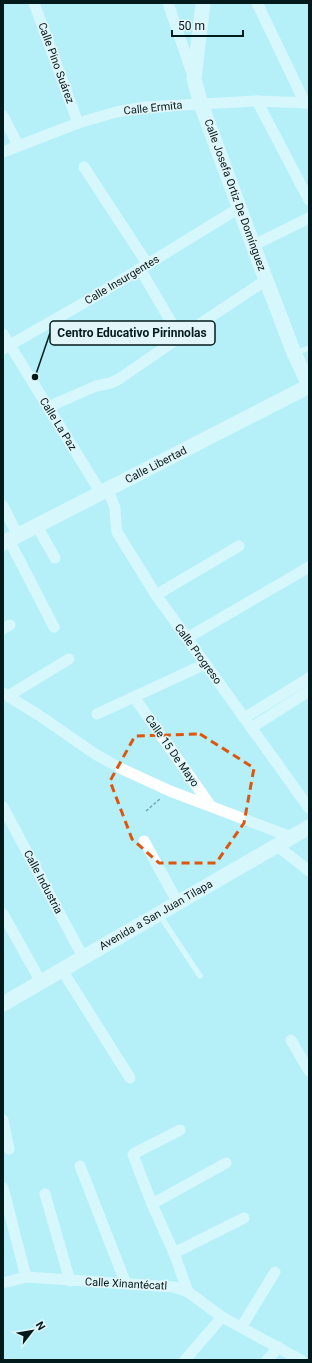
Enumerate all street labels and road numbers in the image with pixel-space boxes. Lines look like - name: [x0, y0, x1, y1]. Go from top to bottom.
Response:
- street label: Calle Pino Suárez: [35, 21, 77, 106]
- street label: Calle Ermita: [123, 98, 183, 118]
- street label: Calle Josefa Ortiz De Domínguez: [201, 117, 269, 273]
- street label: Calle Insurgentes: [82, 252, 162, 307]
- street label: Calle La Paz: [37, 395, 80, 453]
- street label: Calle Libertad: [123, 444, 189, 486]
- street label: Calle Progreso: [172, 621, 224, 687]
- street label: Calle 15 De Mayo: [142, 713, 202, 789]
- street label: Calle Industria: [21, 848, 65, 916]
- street label: Avenida a San Juan Tilapa: [97, 877, 215, 953]
- street label: Calle Xinantécatl: [85, 1275, 167, 1293]

